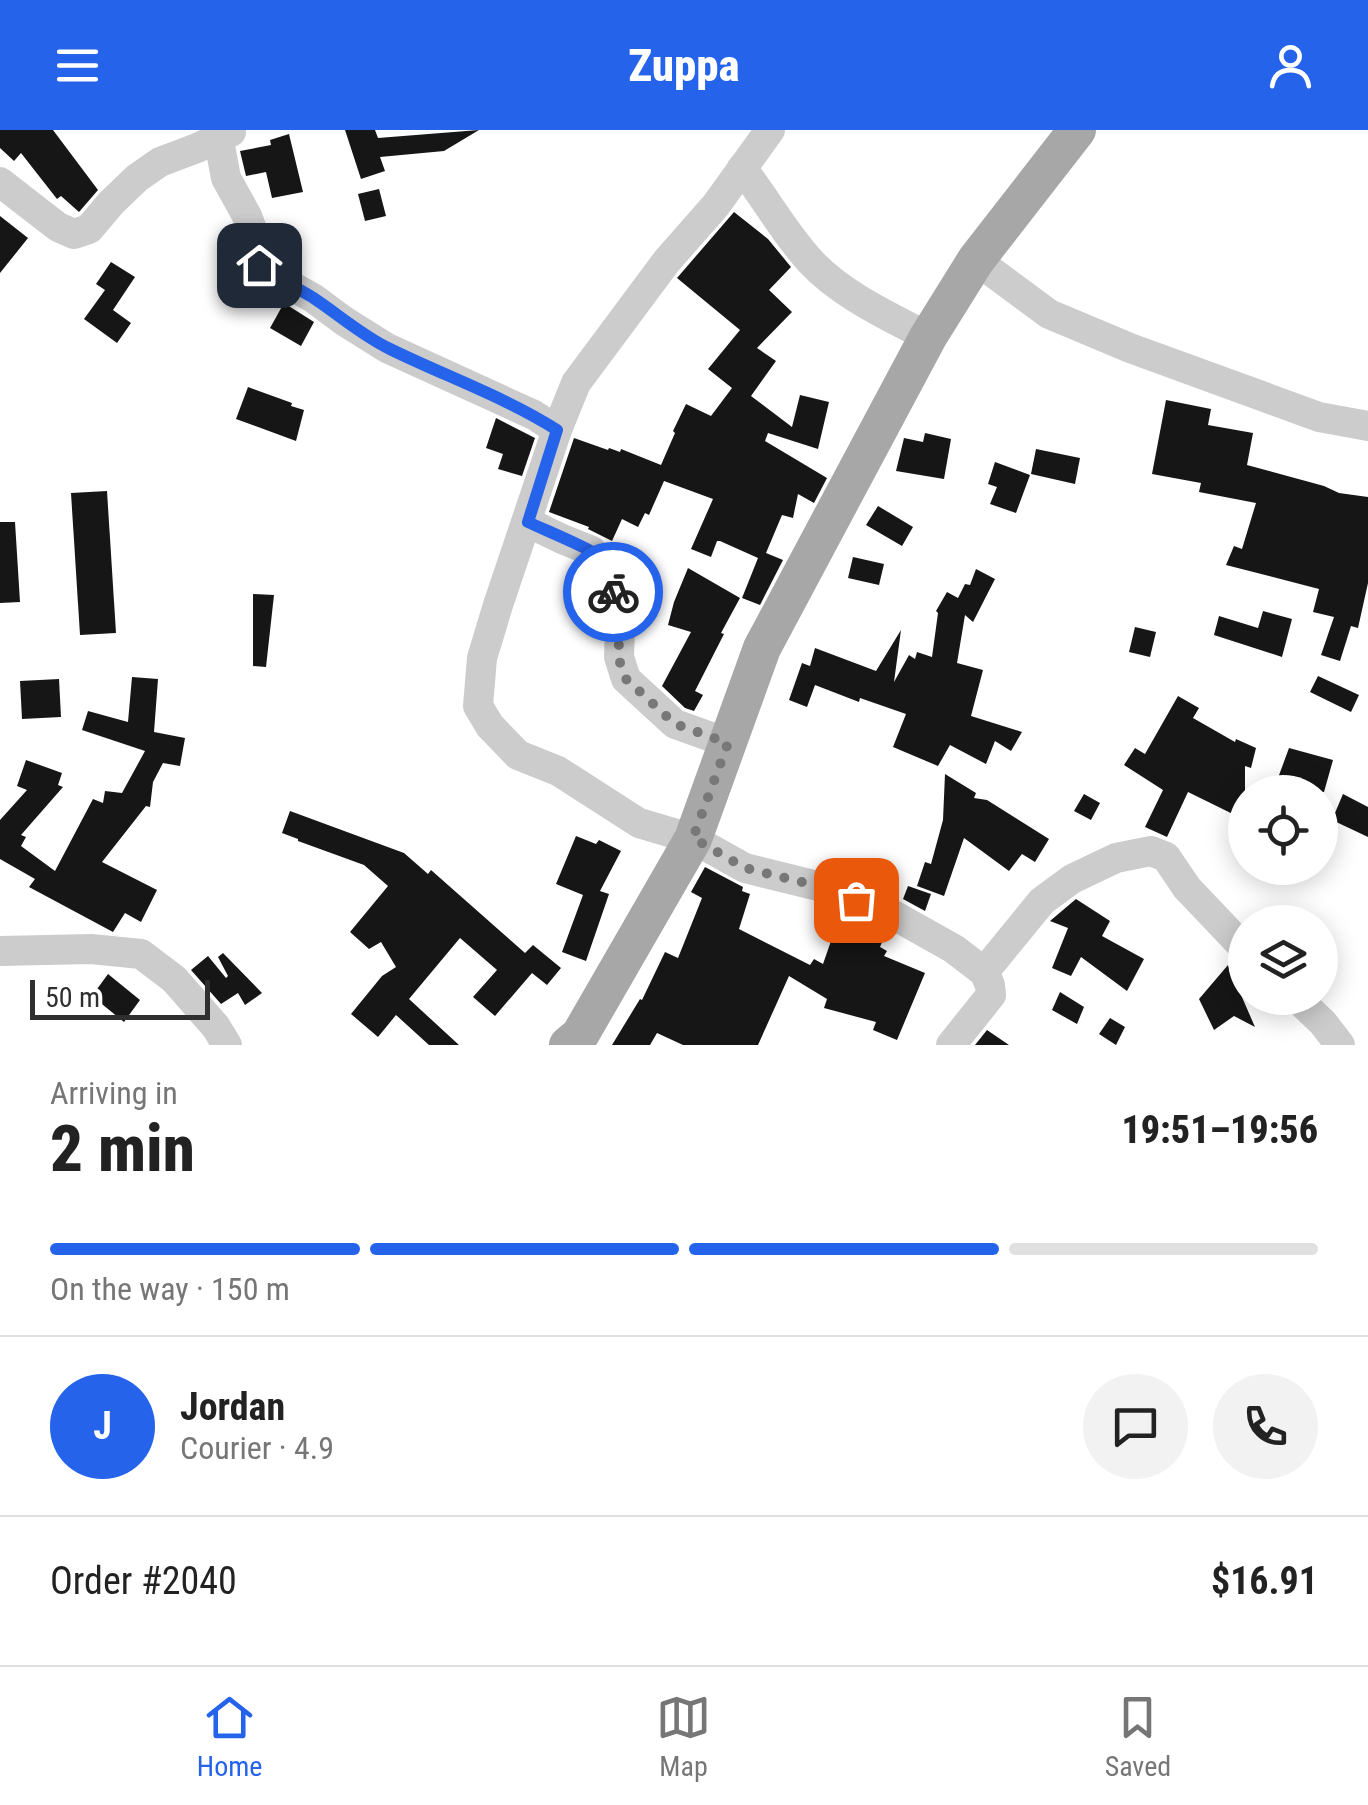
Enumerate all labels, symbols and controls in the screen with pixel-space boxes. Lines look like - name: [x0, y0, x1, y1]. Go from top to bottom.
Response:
- icon: menu: [50, 38, 105, 93]
- icon: person: [1263, 38, 1318, 93]
- text: Zuppa: [628, 39, 740, 92]
- pin: [217, 223, 302, 308]
- icon: home: [232, 238, 287, 293]
- courier: [563, 542, 663, 642]
- icon: bike: [586, 565, 641, 620]
- map controls: [1228, 775, 1338, 1015]
- button: locate: [1228, 775, 1338, 885]
- pin: [814, 858, 899, 943]
- icon: bag: [829, 873, 884, 928]
- button: layers: [1228, 905, 1338, 1015]
- scale bar: [30, 975, 210, 1020]
- text: 50 m: [45, 981, 100, 1014]
- text: Arriving in: [50, 1074, 178, 1112]
- text: 19:51–19:56: [1121, 1108, 1318, 1152]
- text: 2 min: [50, 1111, 195, 1187]
- text: On the way · 150 m: [50, 1270, 290, 1308]
- button: chat: [1083, 1374, 1188, 1479]
- button: phone: [1213, 1374, 1318, 1479]
- text: Jordan: [180, 1385, 285, 1429]
- text: J: [93, 1404, 112, 1448]
- text: Courier · 4.9: [180, 1429, 334, 1467]
- text: Order #2040: [50, 1559, 237, 1603]
- text: $16.91: [1211, 1559, 1318, 1603]
- tab: Home: [197, 1690, 262, 1783]
- tab: Map: [656, 1690, 711, 1783]
- tab: Saved: [1105, 1690, 1171, 1783]

